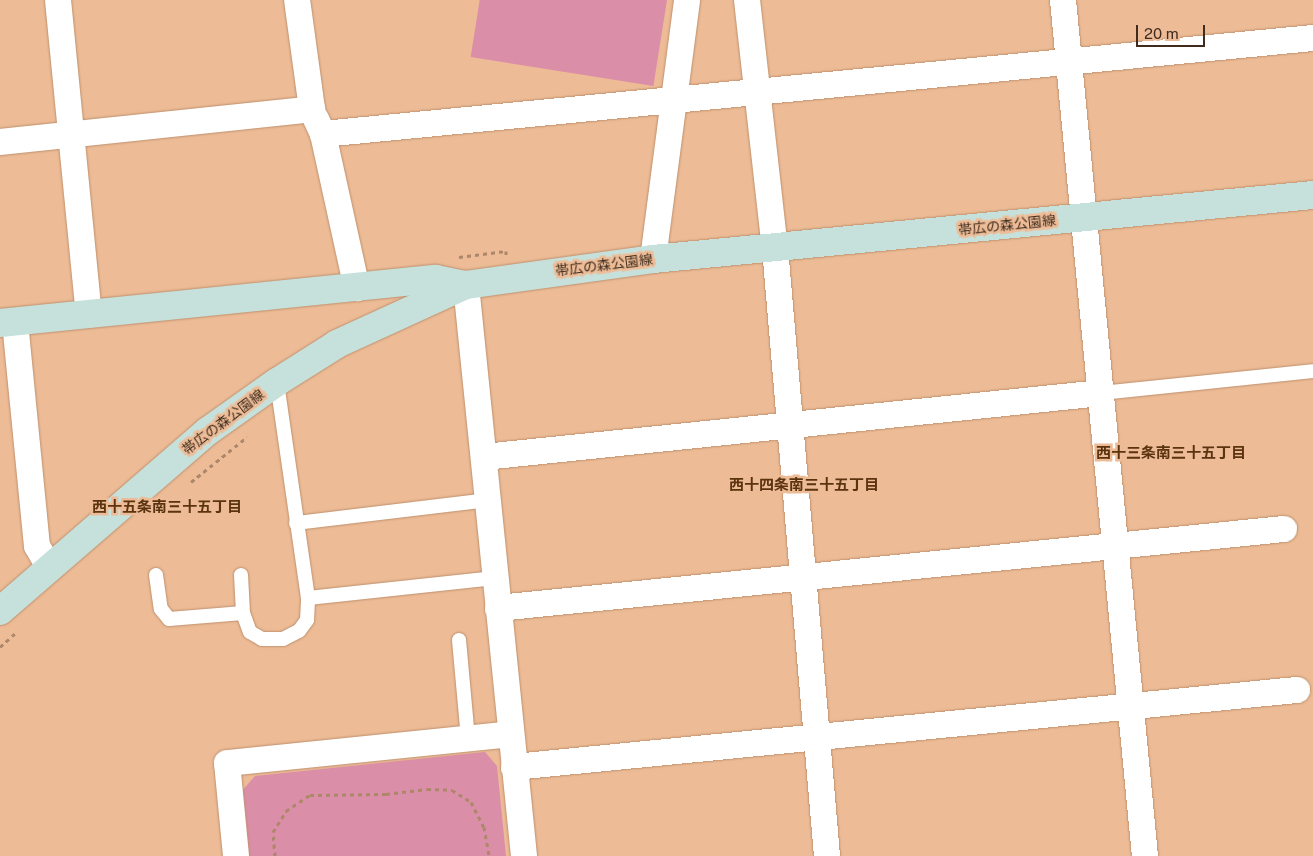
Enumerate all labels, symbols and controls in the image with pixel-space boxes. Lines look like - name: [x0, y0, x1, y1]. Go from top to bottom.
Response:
- scale bar: [1138, 15, 1207, 47]
- text: 20 m: [1144, 25, 1179, 42]
- street label: 帯広の森公園線: [957, 212, 1057, 238]
- street label: 帯広の森公園線: [554, 251, 654, 279]
- street label: 帯広の森公園線: [179, 386, 267, 458]
- district label: 西十三条南三十五丁目: [1096, 444, 1246, 462]
- district label: 西十四条南三十五丁目: [729, 476, 879, 494]
- district label: 西十五条南三十五丁目: [92, 498, 242, 516]

